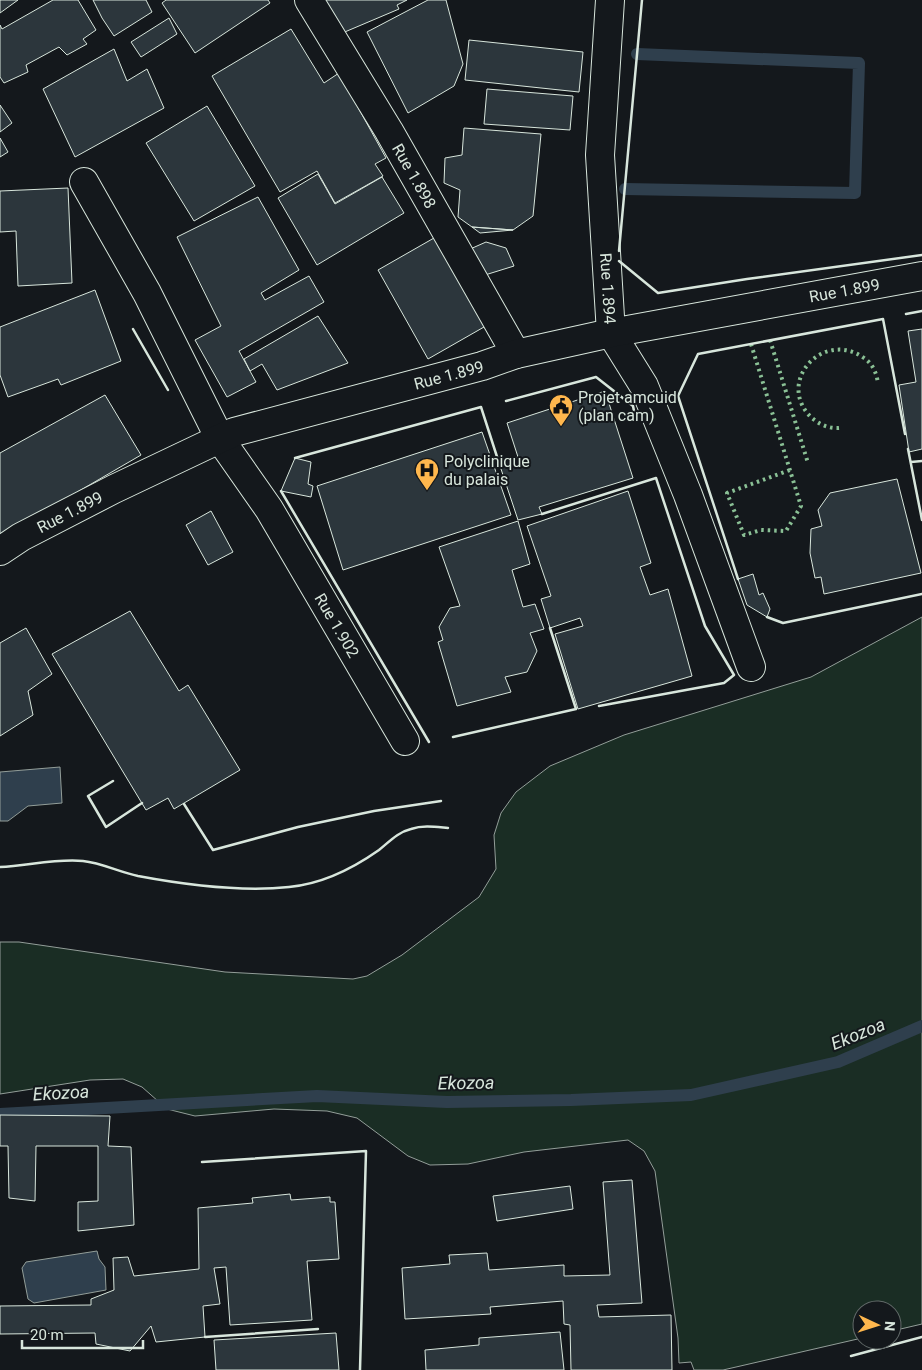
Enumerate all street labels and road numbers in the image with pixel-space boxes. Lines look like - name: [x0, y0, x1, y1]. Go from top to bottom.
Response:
- street label: Rue 1.898: [388, 140, 440, 212]
- street label: Rue 1.894: [596, 252, 619, 325]
- street label: Rue 1.899: [808, 275, 881, 306]
- street label: Rue 1.899: [412, 357, 486, 394]
- street label: Rue 1.899: [34, 488, 106, 537]
- street label: Rue 1.902: [310, 590, 363, 661]

